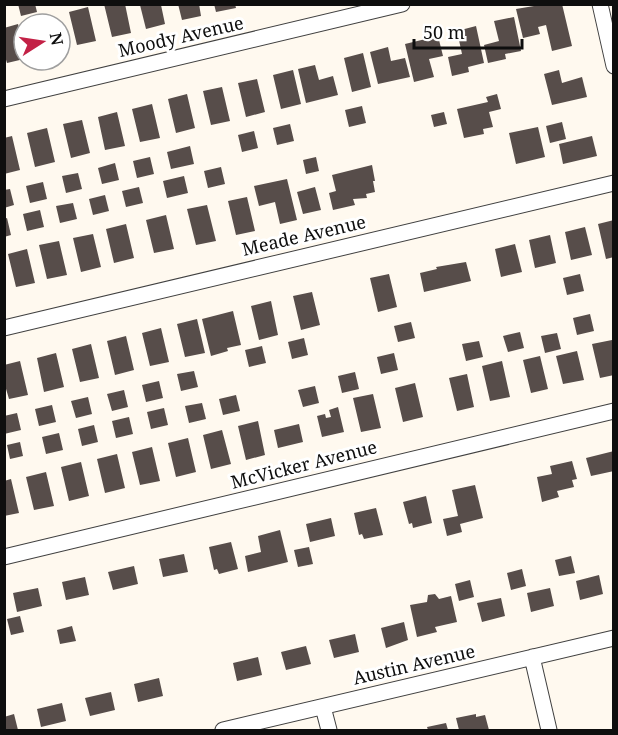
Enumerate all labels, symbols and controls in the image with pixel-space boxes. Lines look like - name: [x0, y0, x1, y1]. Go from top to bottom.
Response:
- street label: Moody Avenue: [116, 10, 246, 62]
- north arrow: [12, 12, 72, 72]
- scale bar: [414, 12, 522, 50]
- text: 50 m: [423, 20, 465, 44]
- text: N: [45, 30, 69, 48]
- street label: Meade Avenue: [240, 209, 368, 261]
- street label: McVicker Avenue: [228, 434, 379, 494]
- street label: Austin Avenue: [350, 638, 477, 690]

